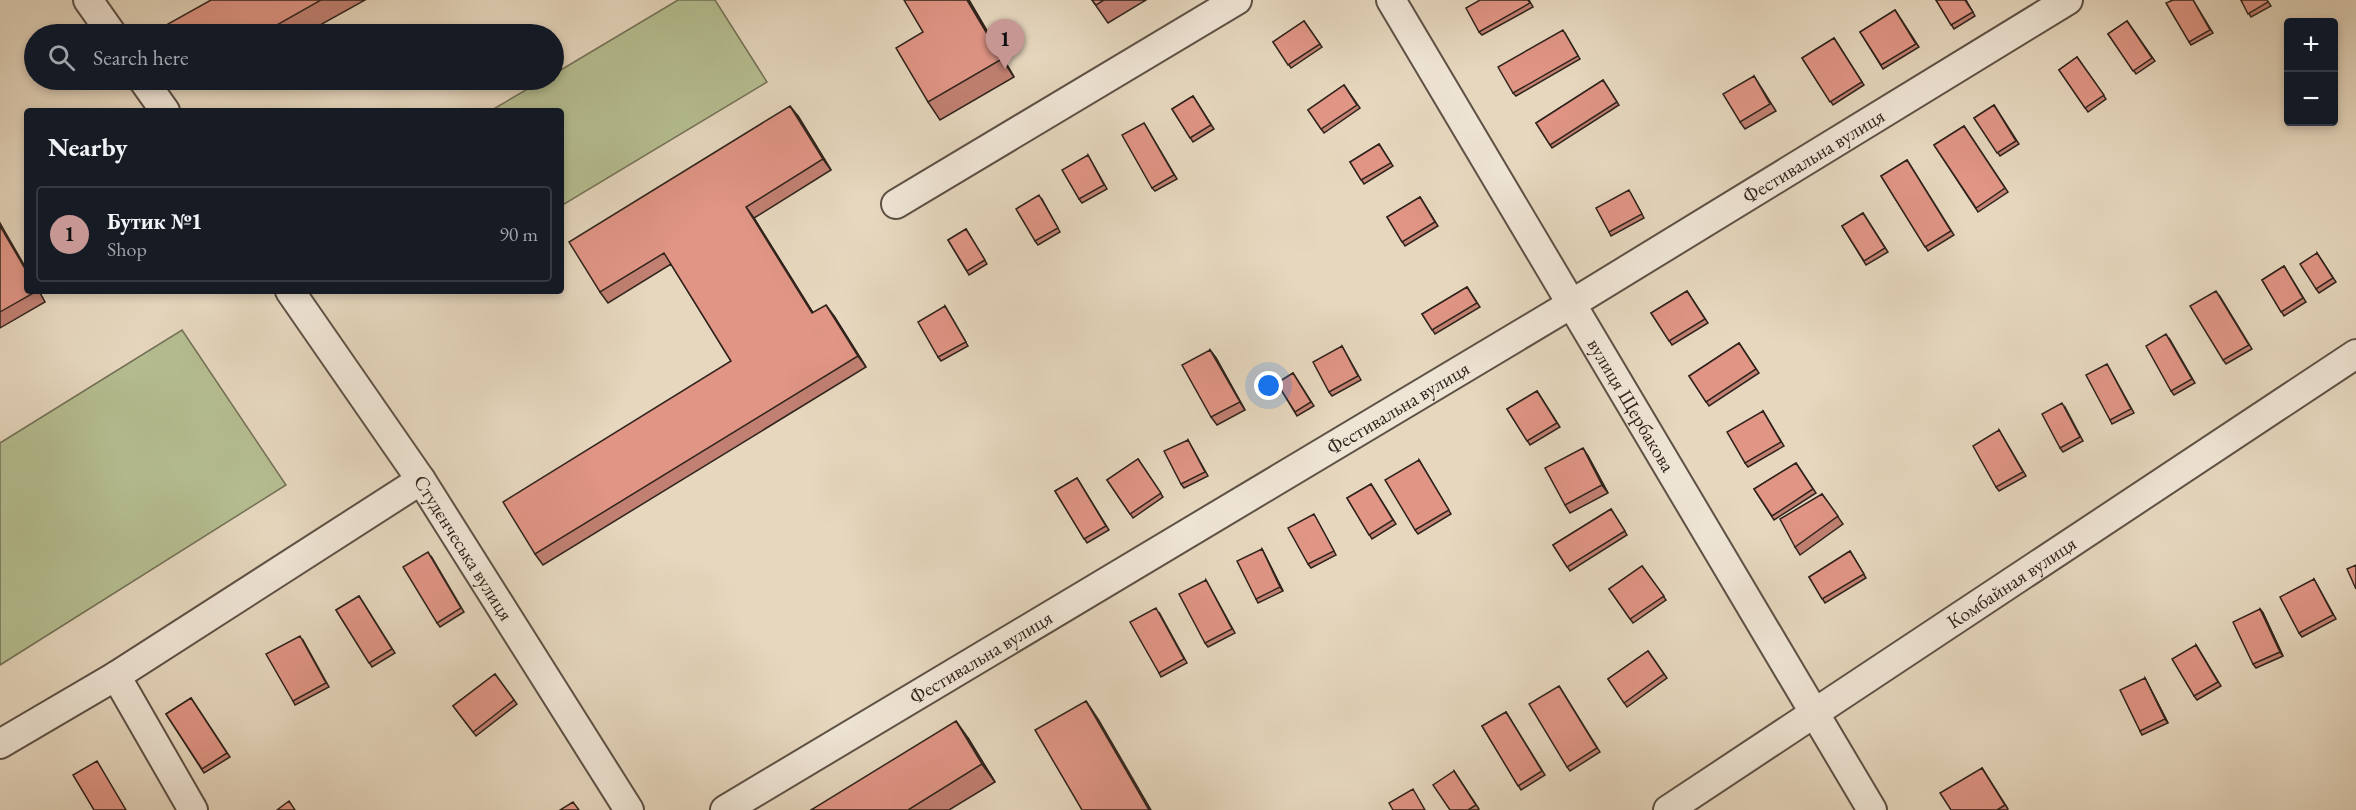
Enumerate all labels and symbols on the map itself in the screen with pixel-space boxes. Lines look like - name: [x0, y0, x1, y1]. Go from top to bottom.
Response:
- pin: 1: [986, 20, 1024, 69]
- street label: Фестивальна вулиця: [1738, 102, 1889, 209]
- street label: вулиця Щербакова: [1582, 333, 1681, 477]
- street label: Фестивальна вулиця: [1322, 355, 1474, 460]
- your location: [1254, 371, 1283, 400]
- street label: Студєнчеська вулиця: [408, 470, 519, 626]
- street label: Комбайная вулиця: [1942, 530, 2081, 635]
- street label: Фестивальна вулиця: [905, 604, 1057, 710]

